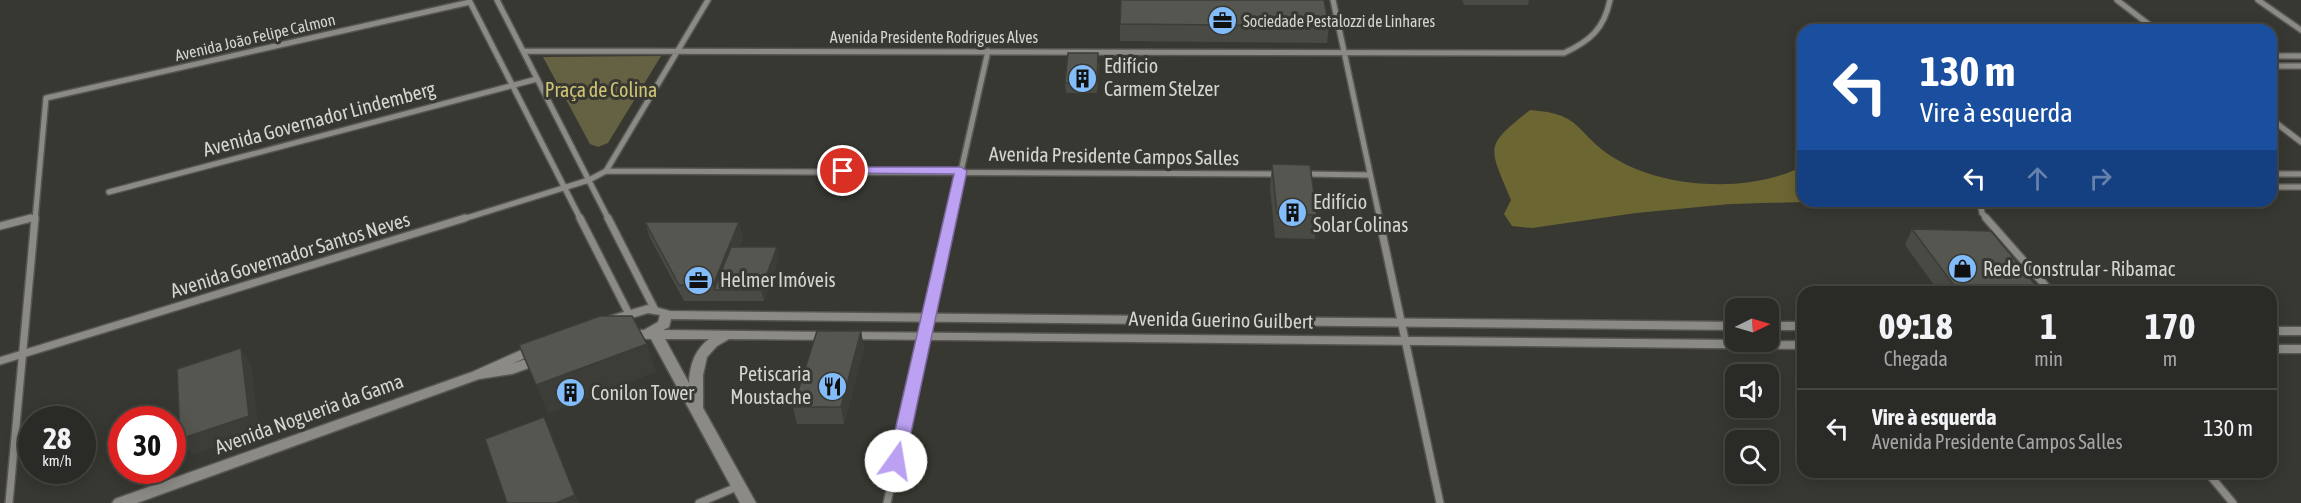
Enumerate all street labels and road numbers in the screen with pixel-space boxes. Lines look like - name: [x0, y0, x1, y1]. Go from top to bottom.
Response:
- street label: Avenida João Felipe Calmon: [173, 10, 337, 65]
- street label: Avenida Presidente Rodrigues Alves: [830, 28, 1039, 47]
- street label: Avenida Governador Lindemberg: [200, 76, 438, 161]
- street label: Avenida Presidente Campos Salles: [989, 142, 1239, 169]
- street label: Avenida Governador Santos Neves: [167, 207, 412, 302]
- street label: Avenida Guerino Guilbert: [1129, 306, 1314, 333]
- street label: Avenida Nogueria da Gama: [211, 369, 406, 458]

